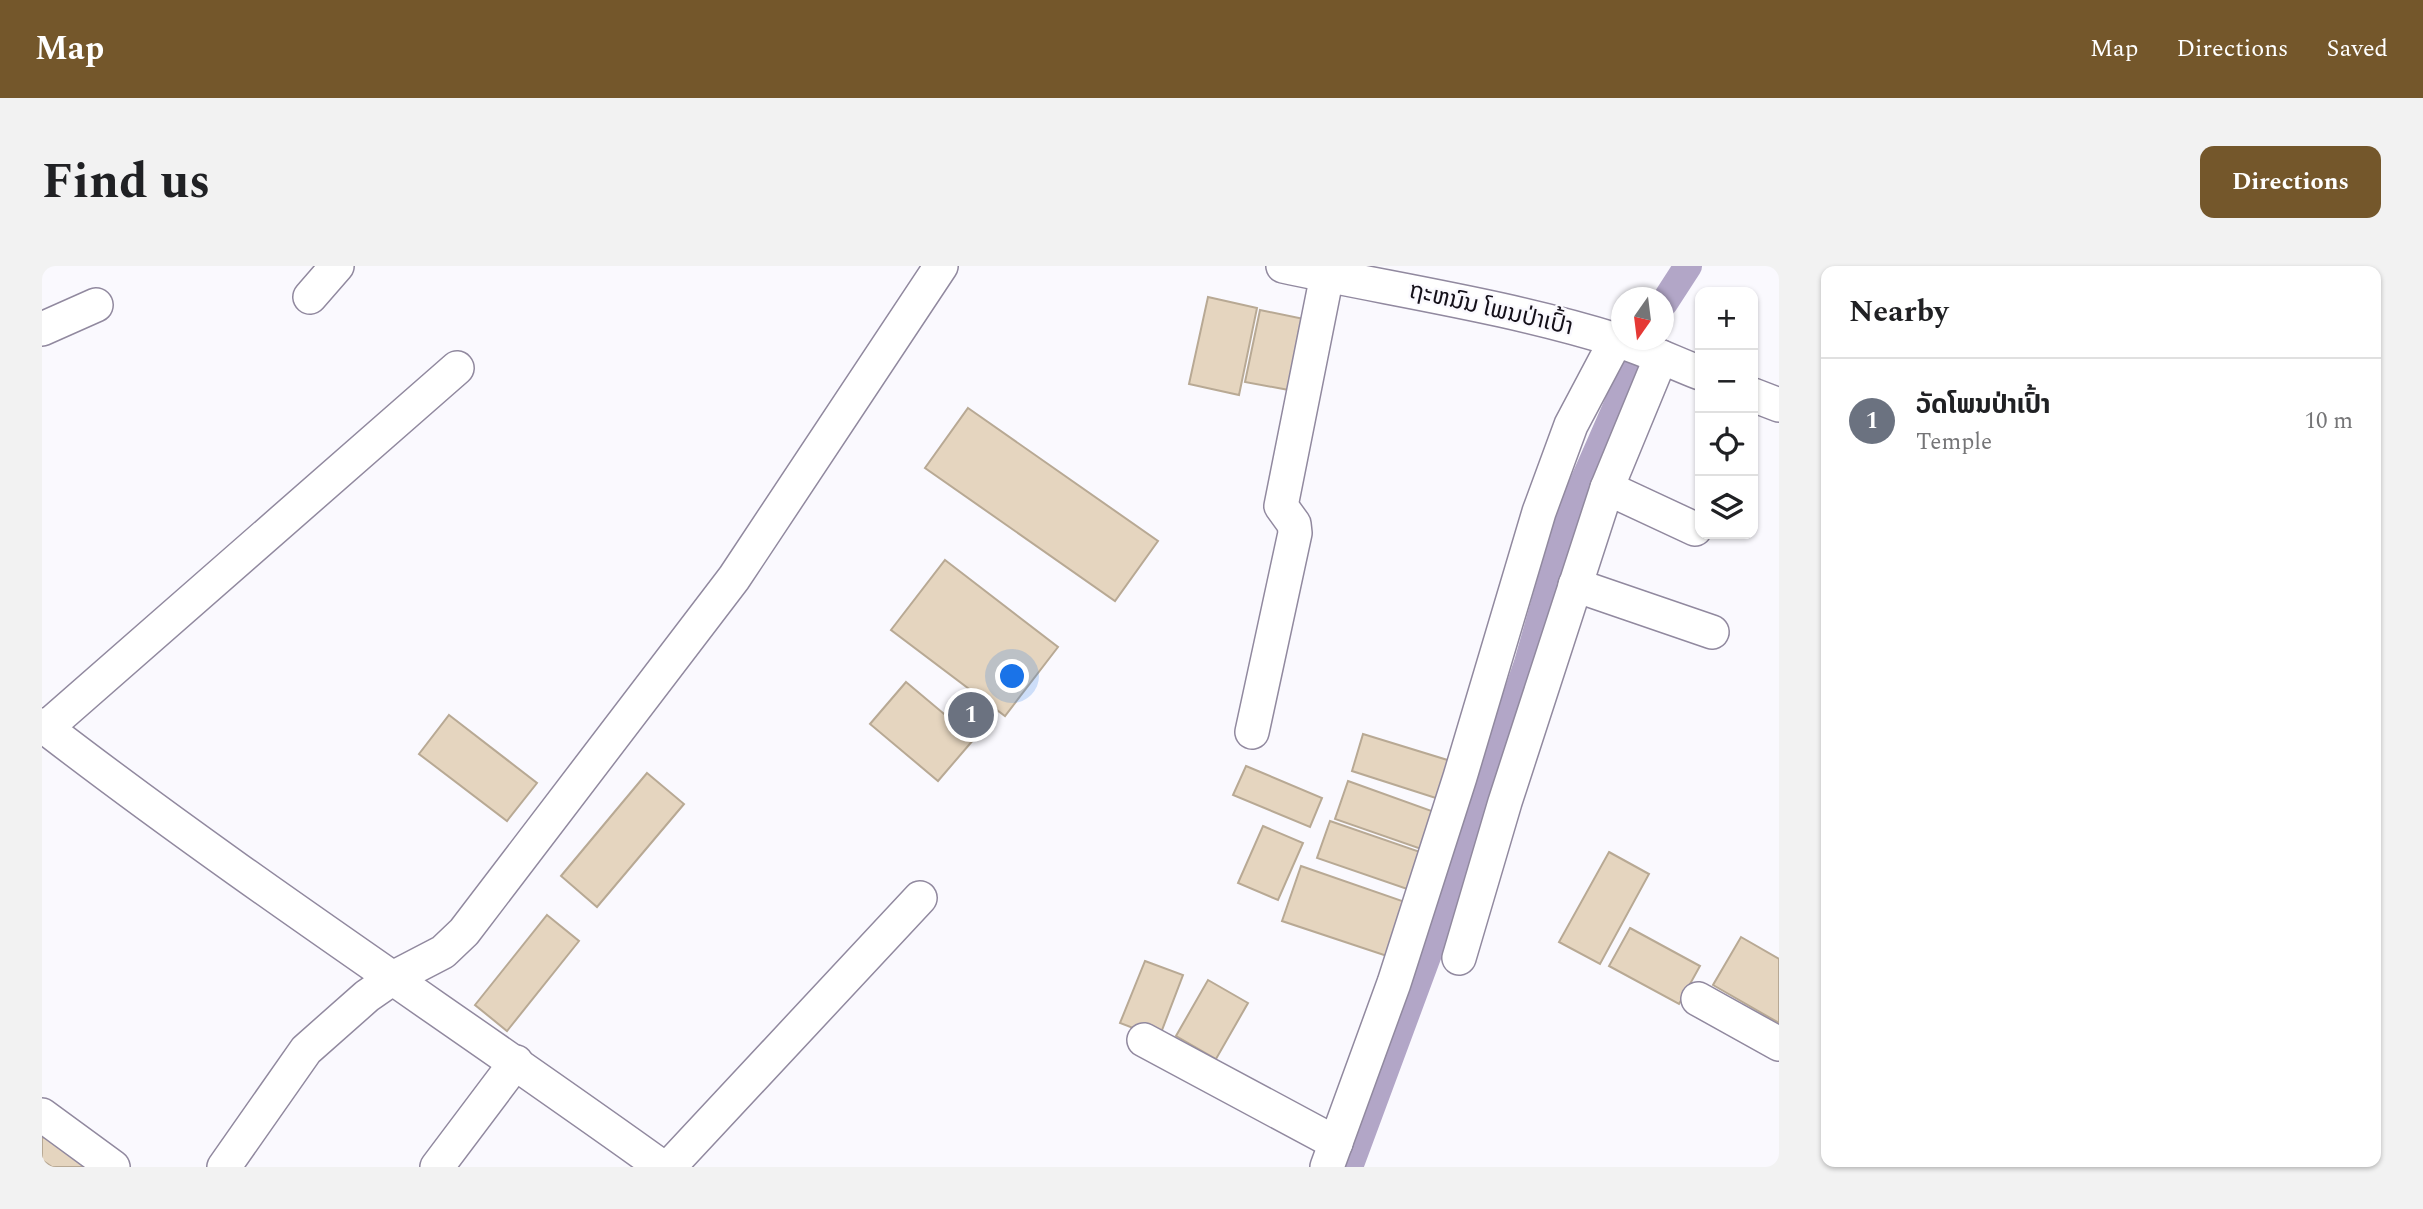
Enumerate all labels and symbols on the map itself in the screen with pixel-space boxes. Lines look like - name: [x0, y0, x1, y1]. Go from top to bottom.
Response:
- street label: ຖະຫນົນ ໂພນປ່າເປົ້າ: [1405, 272, 1577, 345]
- north arrow: [1611, 287, 1674, 350]
- your location: [995, 659, 1029, 693]
- pin: 1: [948, 689, 994, 741]

